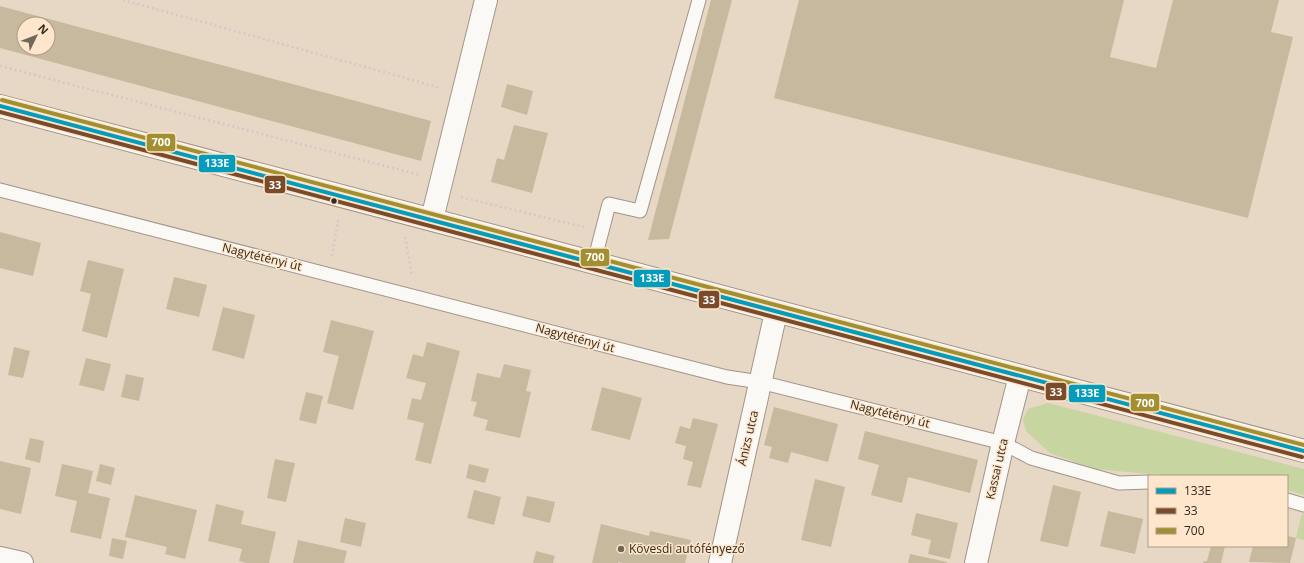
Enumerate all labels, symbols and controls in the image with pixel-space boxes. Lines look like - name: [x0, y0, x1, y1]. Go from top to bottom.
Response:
- north arrow: [16, 16, 56, 56]
- text: N: [35, 20, 52, 37]
- line badge: 700: [146, 133, 176, 152]
- text: 700: [152, 134, 170, 149]
- line badge: 133E: [198, 154, 236, 173]
- text: 133E: [204, 155, 230, 170]
- line badge: 33: [264, 175, 286, 194]
- text: 33: [269, 177, 281, 192]
- unlabelled marker: [329, 196, 339, 206]
- street label: Nagytétényi út: [221, 238, 304, 275]
- line badge: 700: [580, 248, 610, 267]
- text: 700: [586, 249, 604, 264]
- line badge: 133E: [633, 269, 671, 288]
- text: 133E: [639, 270, 665, 285]
- line badge: 33: [698, 290, 720, 309]
- text: 33: [703, 292, 715, 307]
- street label: Nagytétényi út: [534, 319, 617, 356]
- line badge: 33: [1045, 382, 1067, 401]
- text: 33: [1050, 384, 1062, 399]
- line badge: 133E: [1068, 384, 1106, 403]
- text: 133E: [1074, 385, 1100, 400]
- line badge: 700: [1130, 393, 1160, 412]
- street label: Nagytétényi út: [849, 395, 932, 432]
- text: 700: [1136, 395, 1154, 410]
- street label: Ánizs utca: [733, 408, 762, 467]
- street label: Kassai utca: [981, 437, 1012, 501]
- legend: [1148, 475, 1288, 547]
- text: 133E: [1184, 482, 1211, 499]
- text: 33: [1184, 502, 1198, 519]
- text: 700: [1184, 522, 1205, 539]
- place label: Kövesdi autófényező: [629, 540, 745, 557]
- marker: Kövesdi autófényező: [616, 544, 626, 554]

